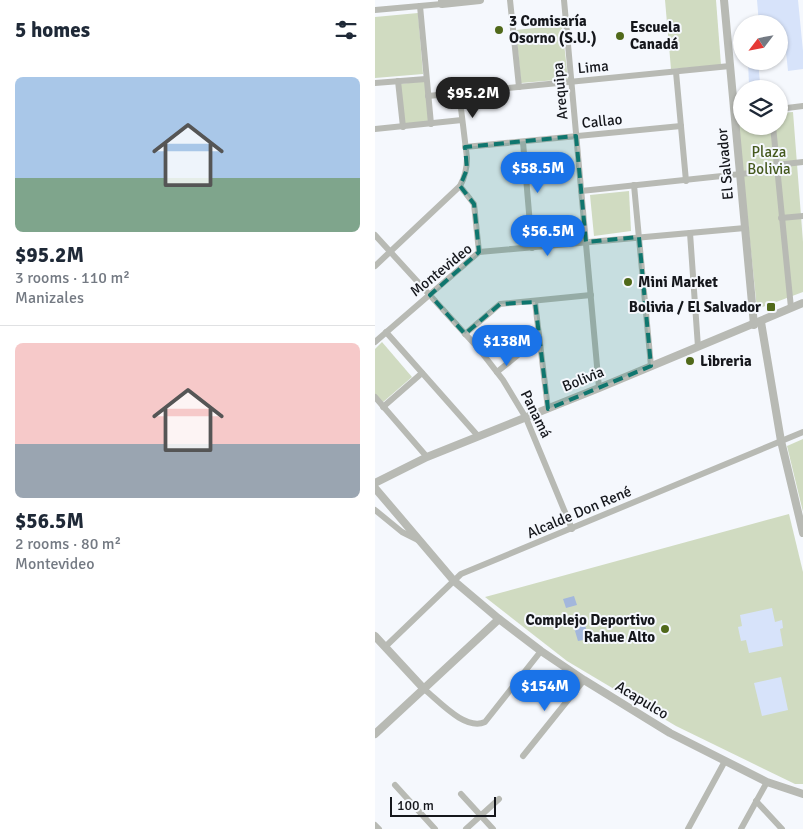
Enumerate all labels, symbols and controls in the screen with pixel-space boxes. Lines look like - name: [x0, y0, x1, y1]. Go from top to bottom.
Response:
- place label: 3 Comisaría Osorno (S.U.): [509, 12, 597, 47]
- north arrow: [733, 15, 787, 70]
- map controls: [733, 15, 788, 135]
- icon: filters: [332, 16, 360, 44]
- text: 5 homes: [15, 17, 90, 43]
- place label: Escuela Canadá: [630, 18, 681, 53]
- marker: 3 Comisaría Osorno (S.U.): [493, 24, 505, 36]
- marker: Escuela Canadá: [614, 30, 626, 42]
- street label: Lima: [577, 57, 609, 77]
- street label: Arequipa: [549, 62, 571, 120]
- pin: $95.2M: [432, 76, 514, 119]
- button: layers: [733, 80, 788, 135]
- text: $95.2M: [447, 83, 499, 103]
- icon: home: [143, 110, 233, 200]
- street label: Callao: [581, 110, 623, 132]
- street label: El Salvador: [713, 127, 737, 201]
- park label: Plaza Bolivia: [747, 143, 791, 178]
- pin: $58.5M: [497, 152, 579, 194]
- text: $58.5M: [512, 158, 564, 178]
- pin: $56.5M: [507, 214, 589, 257]
- text: $56.5M: [522, 221, 574, 241]
- street label: Montevideo: [406, 239, 476, 300]
- text: $95.2M: [15, 242, 84, 268]
- text: 3 rooms · 110 m²: [15, 268, 130, 288]
- place label: Mini Market: [638, 273, 718, 291]
- marker: Mini Market: [622, 276, 634, 288]
- text: Manizales: [15, 288, 84, 308]
- place label: Bolivia / El Salvador: [629, 298, 761, 316]
- marker: Bolivia / El Salvador: [765, 301, 777, 313]
- pin: $138M: [472, 324, 542, 367]
- text: $138M: [483, 331, 531, 351]
- place label: Libreria: [700, 352, 752, 370]
- marker: Libreria: [684, 355, 696, 367]
- street label: Bolivia: [559, 363, 607, 395]
- icon: home: [143, 375, 233, 465]
- street label: Panamá: [517, 387, 555, 441]
- street label: Alcalde Don René: [524, 482, 634, 542]
- text: $56.5M: [15, 508, 84, 534]
- text: 2 rooms · 80 m²: [15, 534, 121, 554]
- text: Montevideo: [15, 554, 94, 574]
- place label: Complejo Deportivo Rahue Alto: [525, 611, 655, 646]
- marker: Complejo Deportivo Rahue Alto: [659, 623, 671, 635]
- pin: $154M: [510, 670, 580, 712]
- text: $154M: [521, 676, 569, 696]
- street label: Acapulco: [612, 677, 672, 723]
- scale bar: [390, 794, 496, 817]
- text: 100 m: [397, 797, 434, 814]

